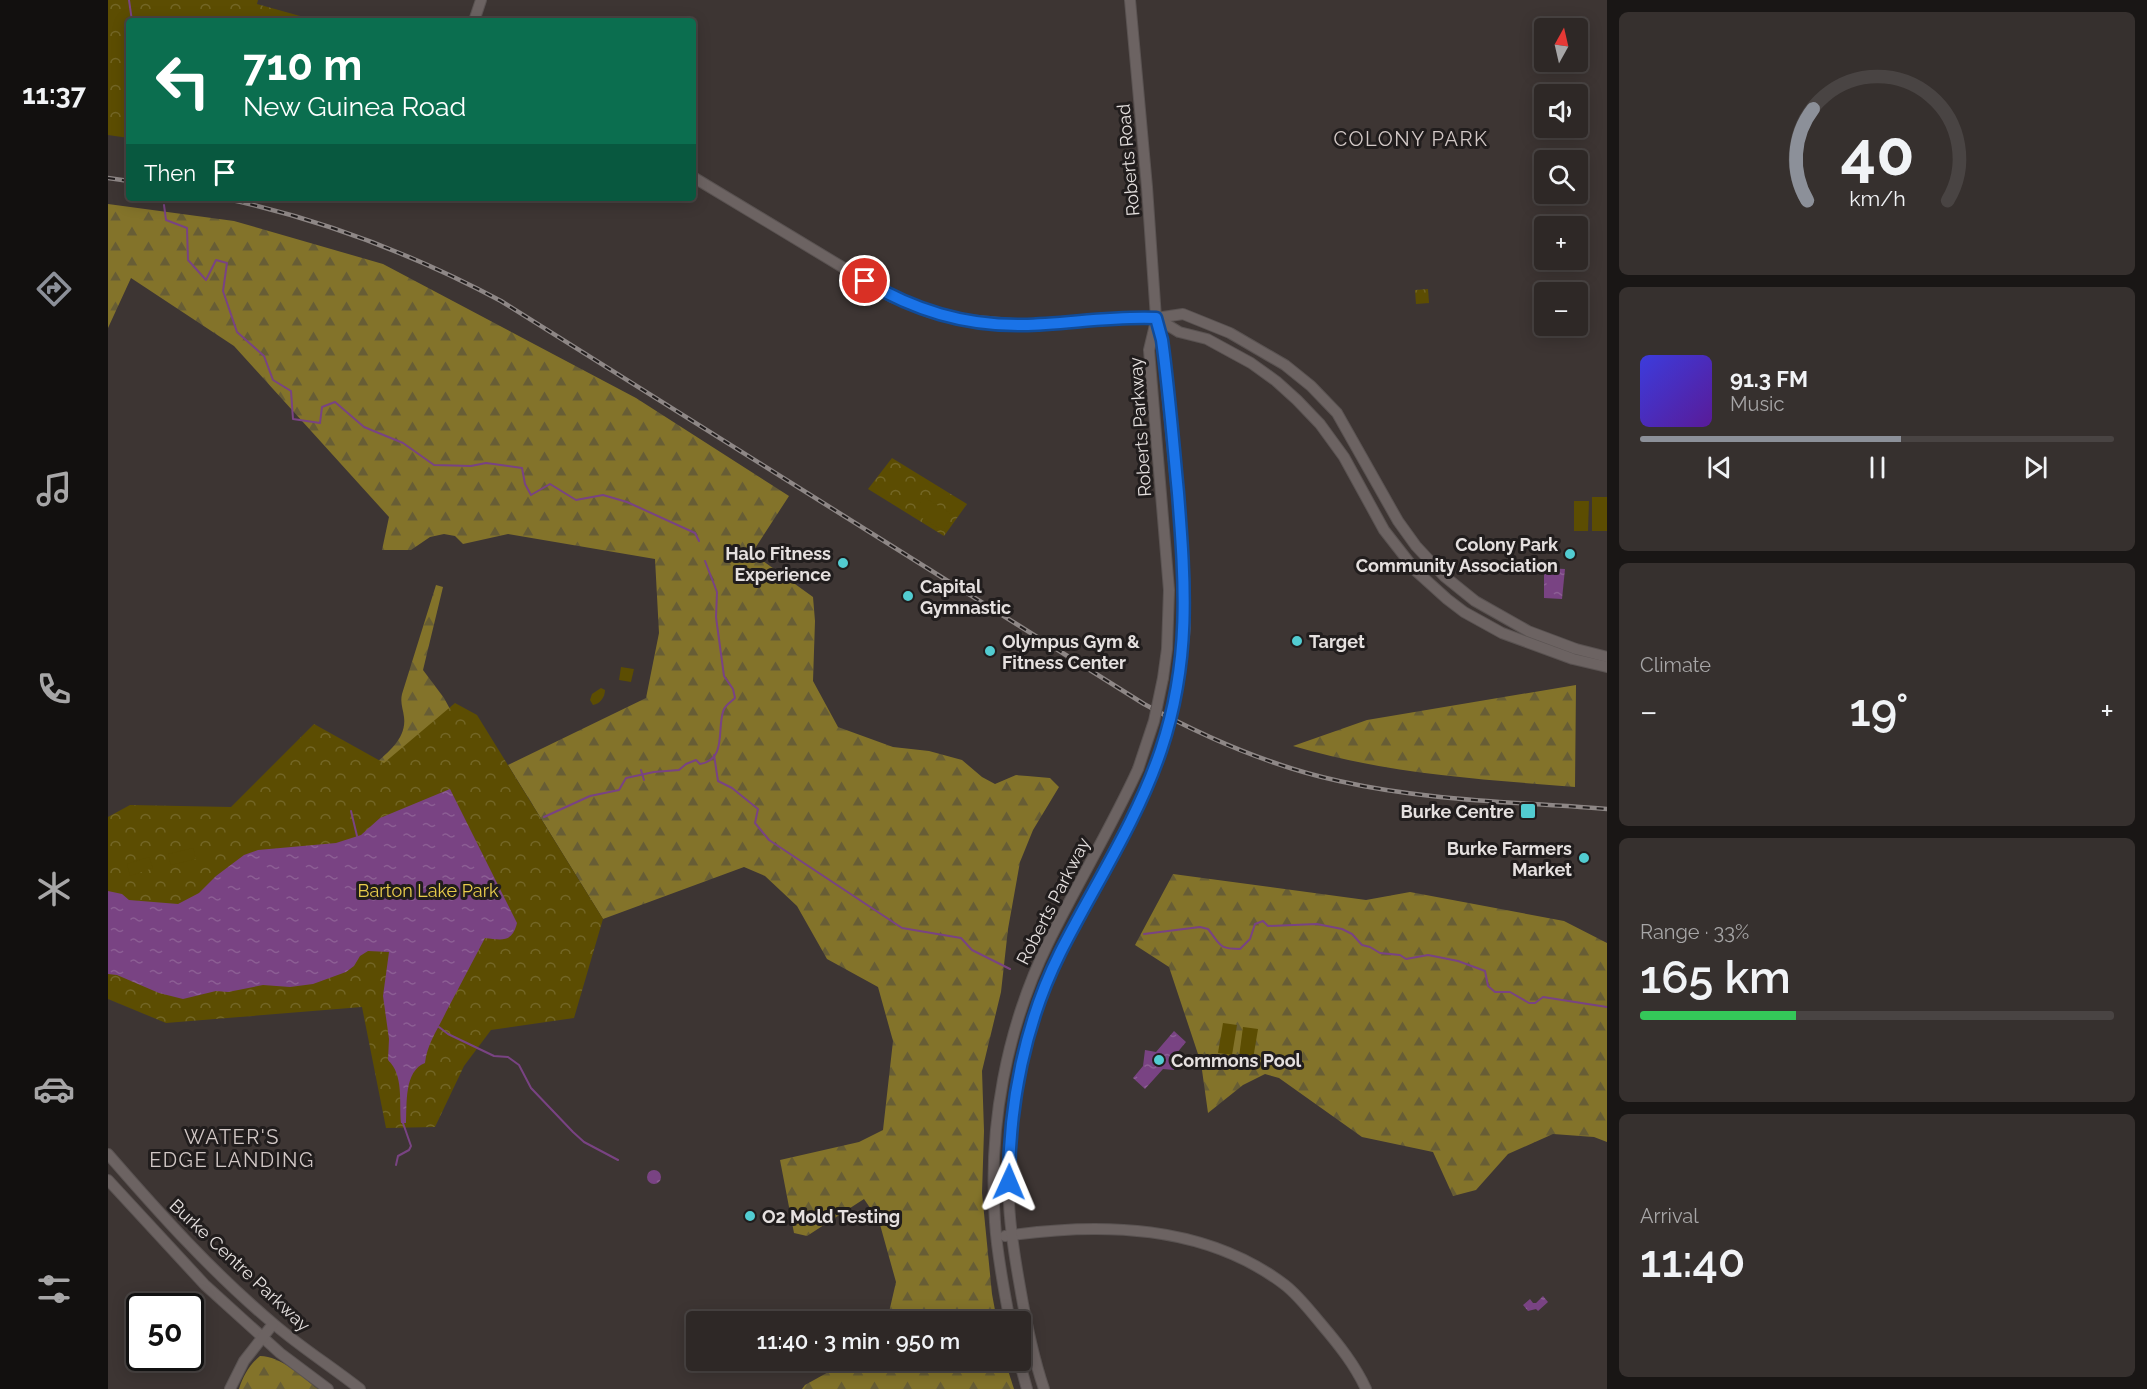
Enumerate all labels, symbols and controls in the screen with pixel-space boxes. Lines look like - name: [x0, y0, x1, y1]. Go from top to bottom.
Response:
- north arrow: [1534, 18, 1588, 72]
- map controls: [1534, 18, 1588, 336]
- text: 710 m: [243, 41, 362, 90]
- icon: left: [144, 42, 222, 120]
- text: 11:37: [22, 79, 86, 110]
- button: sound: [1534, 84, 1588, 138]
- text: New Guinea Road: [243, 91, 466, 122]
- street label: Roberts Road: [1113, 103, 1143, 217]
- text: 40: [1840, 116, 1914, 190]
- district label: COLONY PARK: [1334, 127, 1488, 151]
- button: search: [1534, 150, 1588, 204]
- icon: arrive: [208, 156, 241, 189]
- text: Then: [144, 160, 196, 186]
- text: km/h: [1849, 186, 1905, 211]
- button: +: [1534, 216, 1588, 270]
- pin: [839, 255, 890, 306]
- icon: arrive: [848, 264, 881, 297]
- icon: directions: [33, 268, 75, 310]
- button: −: [1534, 282, 1588, 336]
- street label: Roberts Parkway: [1125, 356, 1155, 498]
- text: 91.3 FM: [1730, 366, 1808, 392]
- text: Music: [1730, 392, 1784, 416]
- icon: previous: [1703, 451, 1736, 484]
- icon: pause: [1861, 451, 1894, 484]
- icon: next: [2019, 451, 2052, 484]
- icon: music: [33, 468, 75, 510]
- place label: Colony Park Community Association: [1356, 534, 1559, 576]
- place label: Halo Fitness Experience: [725, 543, 831, 585]
- marker: Colony Park Community Association: [1563, 547, 1577, 561]
- marker: Halo Fitness Experience: [836, 556, 850, 570]
- place label: Capital Gymnastic: [920, 576, 1011, 618]
- marker: Capital Gymnastic: [901, 589, 915, 603]
- place label: Olympus Gym & Fitness Center: [1002, 631, 1140, 673]
- place label: Target: [1309, 631, 1365, 652]
- marker: Target: [1290, 634, 1304, 648]
- marker: Olympus Gym & Fitness Center: [983, 644, 997, 658]
- text: Climate: [1640, 653, 1711, 677]
- icon: phone: [33, 668, 75, 710]
- text: 19°: [1850, 684, 1908, 737]
- text: −: [1640, 692, 1658, 731]
- text: +: [2100, 692, 2114, 731]
- place label: Burke Centre: [1401, 801, 1514, 822]
- marker: Burke Centre: [1519, 802, 1537, 820]
- street label: Roberts Parkway: [1012, 834, 1094, 968]
- place label: Burke Farmers Market: [1447, 838, 1572, 880]
- marker: Burke Farmers Market: [1577, 851, 1591, 865]
- icon: climate: [33, 868, 75, 910]
- park label: Barton Lake Park: [357, 880, 499, 901]
- text: Range · 33%: [1640, 920, 1749, 944]
- text: 165 km: [1640, 951, 1791, 1004]
- place label: Commons Pool: [1171, 1050, 1302, 1071]
- marker: Commons Pool: [1152, 1053, 1166, 1067]
- icon: car: [33, 1068, 75, 1110]
- district label: WATER'S EDGE LANDING: [149, 1125, 315, 1172]
- position arrow: [977, 1150, 1041, 1214]
- street label: Burke Centre Parkway: [165, 1195, 315, 1336]
- text: Arrival: [1640, 1204, 1699, 1228]
- place label: O2 Mold Testing: [762, 1206, 900, 1227]
- marker: O2 Mold Testing: [743, 1209, 757, 1223]
- text: 11:40: [1640, 1235, 1745, 1288]
- icon: filters: [33, 1268, 75, 1310]
- speed limit sign: 50: [126, 1293, 204, 1371]
- text: 11:40 · 3 min · 950 m: [757, 1328, 960, 1354]

